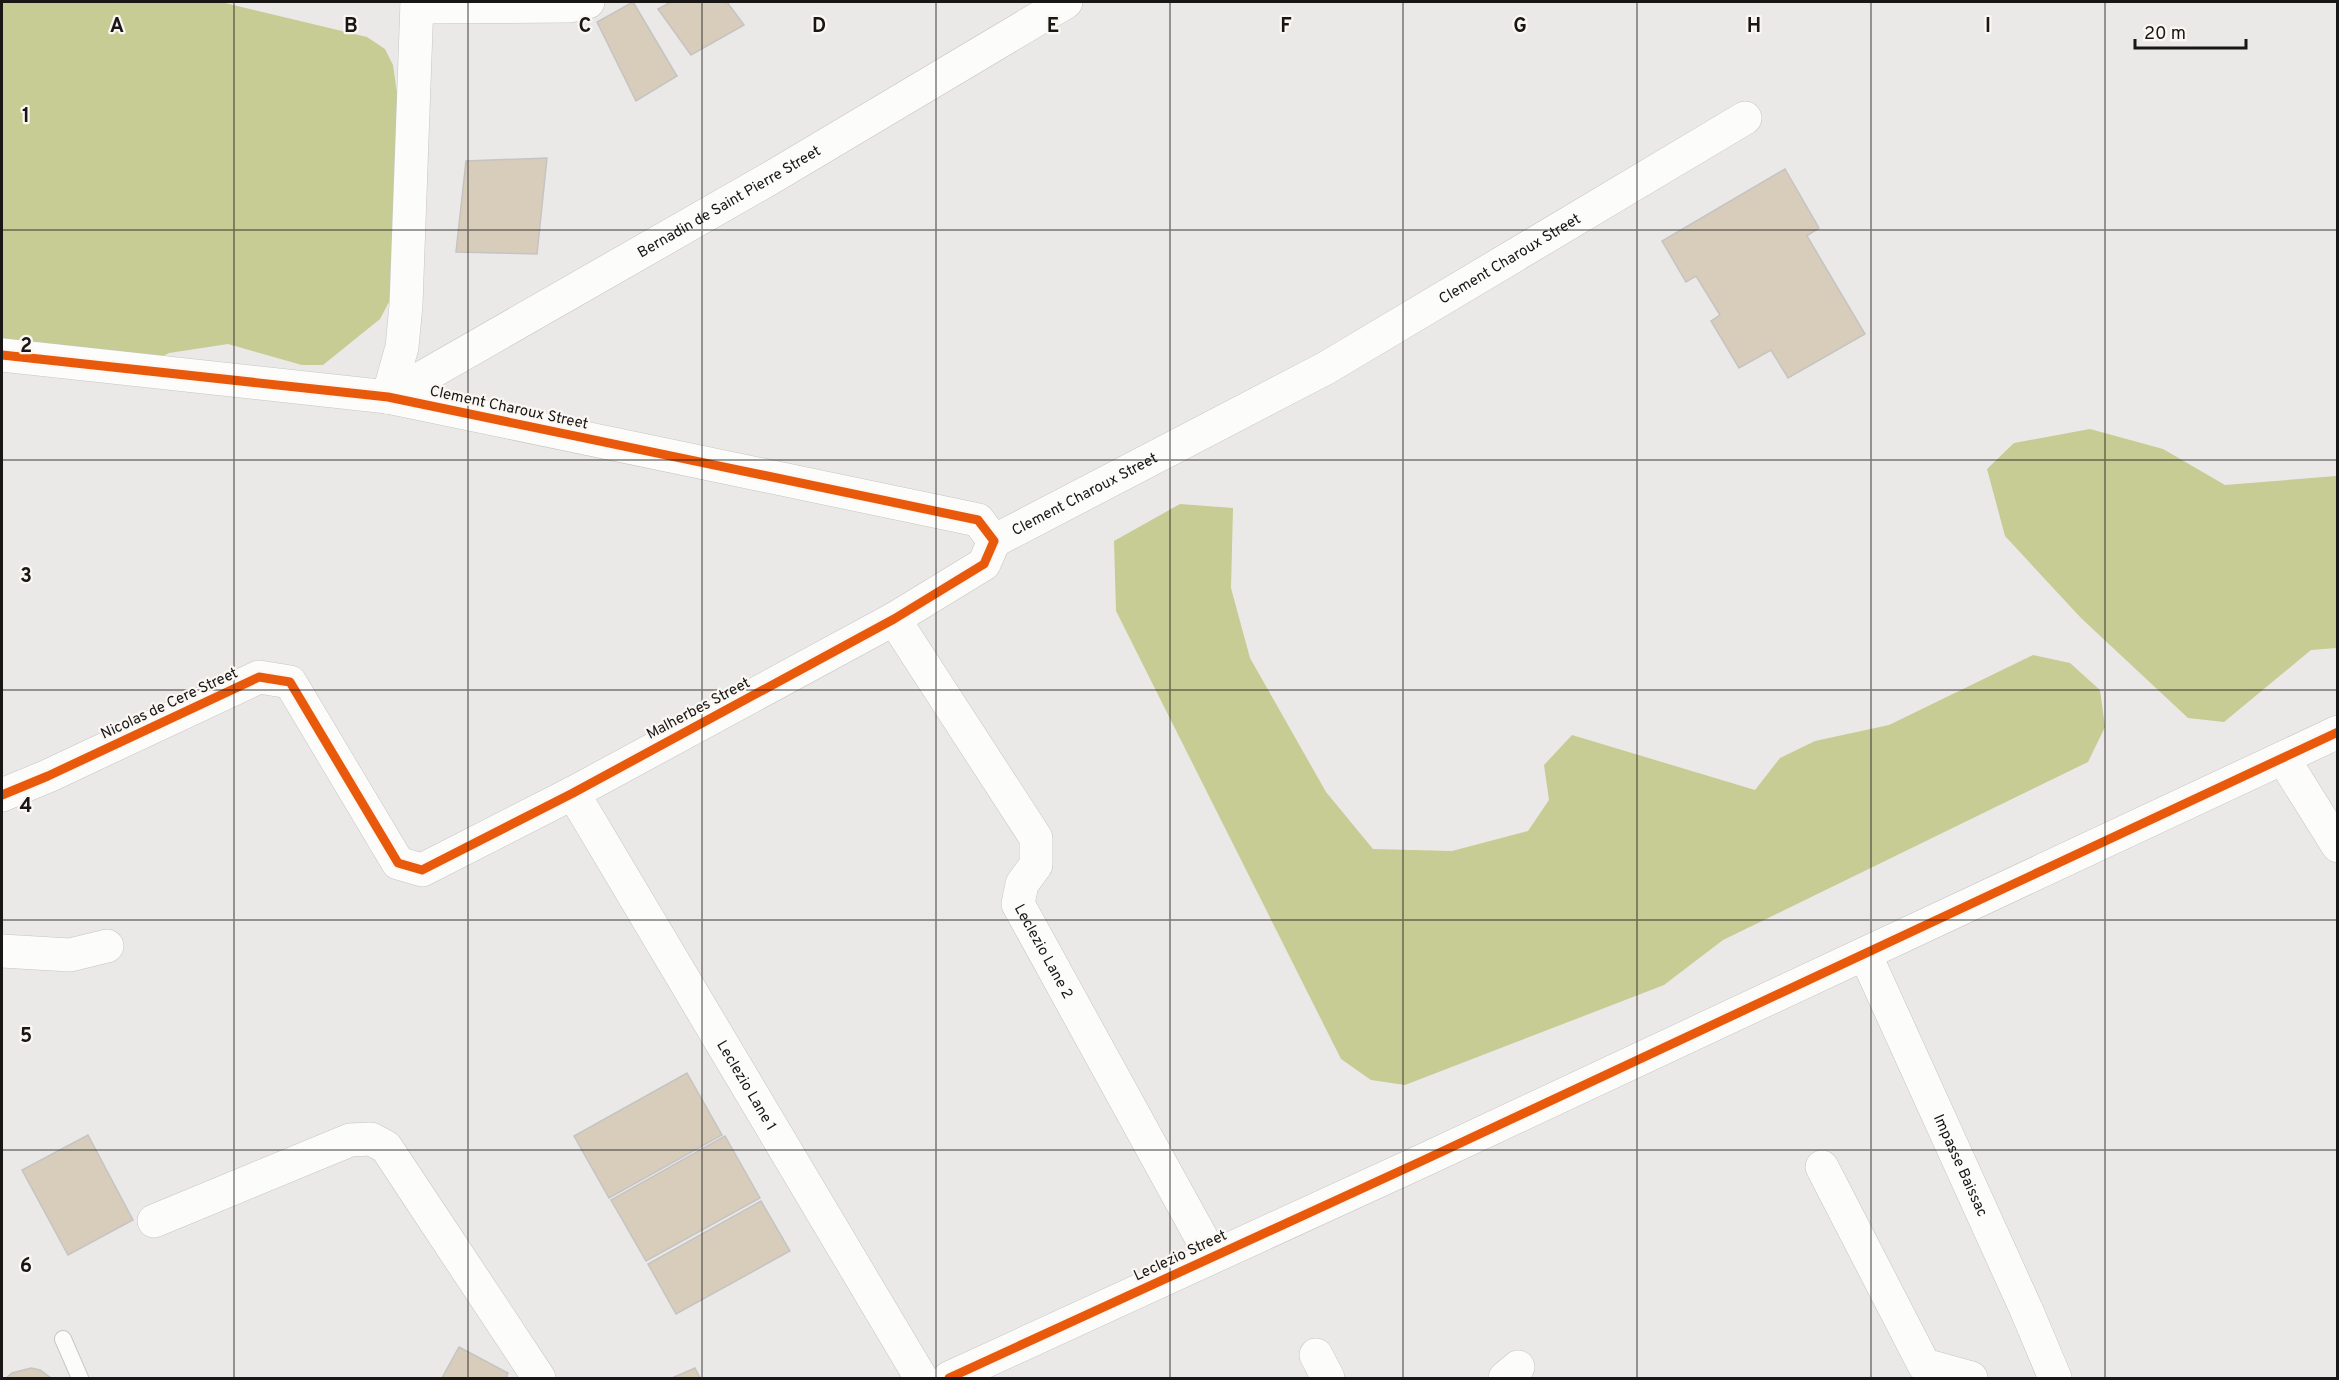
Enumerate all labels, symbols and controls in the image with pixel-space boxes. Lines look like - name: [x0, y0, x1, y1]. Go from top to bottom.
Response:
- scale bar: [2135, 12, 2246, 50]
- text: A: [110, 14, 124, 40]
- text: B: [344, 14, 358, 40]
- text: C: [579, 14, 591, 40]
- text: D: [812, 14, 826, 40]
- text: E: [1047, 14, 1059, 40]
- text: F: [1280, 14, 1292, 40]
- text: G: [1513, 14, 1527, 40]
- text: H: [1747, 14, 1761, 40]
- text: I: [1985, 14, 1991, 40]
- text: 20 m: [2144, 23, 2186, 46]
- text: 1: [22, 104, 30, 130]
- street label: Bernadin de Saint Pierre Street: [635, 142, 825, 263]
- street label: Clement Charoux Street: [1436, 210, 1585, 309]
- text: 2: [20, 334, 32, 360]
- street label: Clement Charoux Street: [428, 382, 590, 435]
- street label: Clement Charoux Street: [1009, 449, 1161, 541]
- text: 3: [20, 564, 32, 590]
- street label: Nicolas de Cere Street: [98, 664, 241, 744]
- street label: Malherbes Street: [644, 674, 754, 745]
- text: 4: [20, 794, 32, 820]
- street label: Leclezio Lane 2: [1009, 901, 1076, 1003]
- text: 5: [20, 1024, 32, 1050]
- street label: Leclezio Lane 1: [711, 1037, 780, 1135]
- street label: Impasse Baissac: [1928, 1112, 1991, 1220]
- street label: Leclezio Street: [1131, 1226, 1230, 1286]
- text: 6: [20, 1254, 32, 1280]

